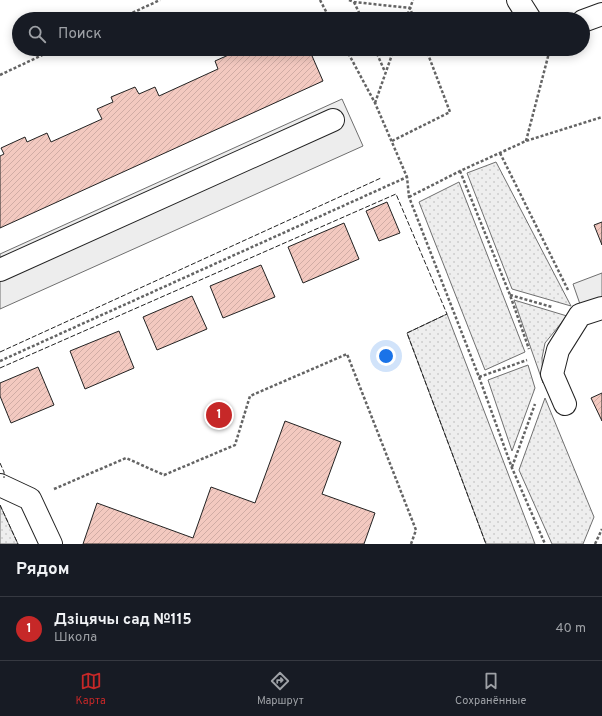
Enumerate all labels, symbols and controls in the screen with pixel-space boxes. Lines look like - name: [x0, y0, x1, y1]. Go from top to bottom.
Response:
- search box: [12, 12, 590, 56]
- icon: search: [26, 23, 48, 45]
- text: Поиск: [58, 25, 102, 44]
- your location: [376, 346, 396, 366]
- pin: 1: [206, 400, 232, 430]
- text: Рядом: [16, 559, 69, 581]
- text: Дзіцячы сад №115: [54, 611, 192, 630]
- text: 1: [26, 621, 32, 637]
- text: 40 m: [556, 621, 586, 637]
- text: Школа: [54, 630, 97, 646]
- tab: Карта: [76, 670, 106, 708]
- tab: Маршрут: [257, 670, 304, 708]
- tab: Сохранённые: [455, 670, 526, 708]

